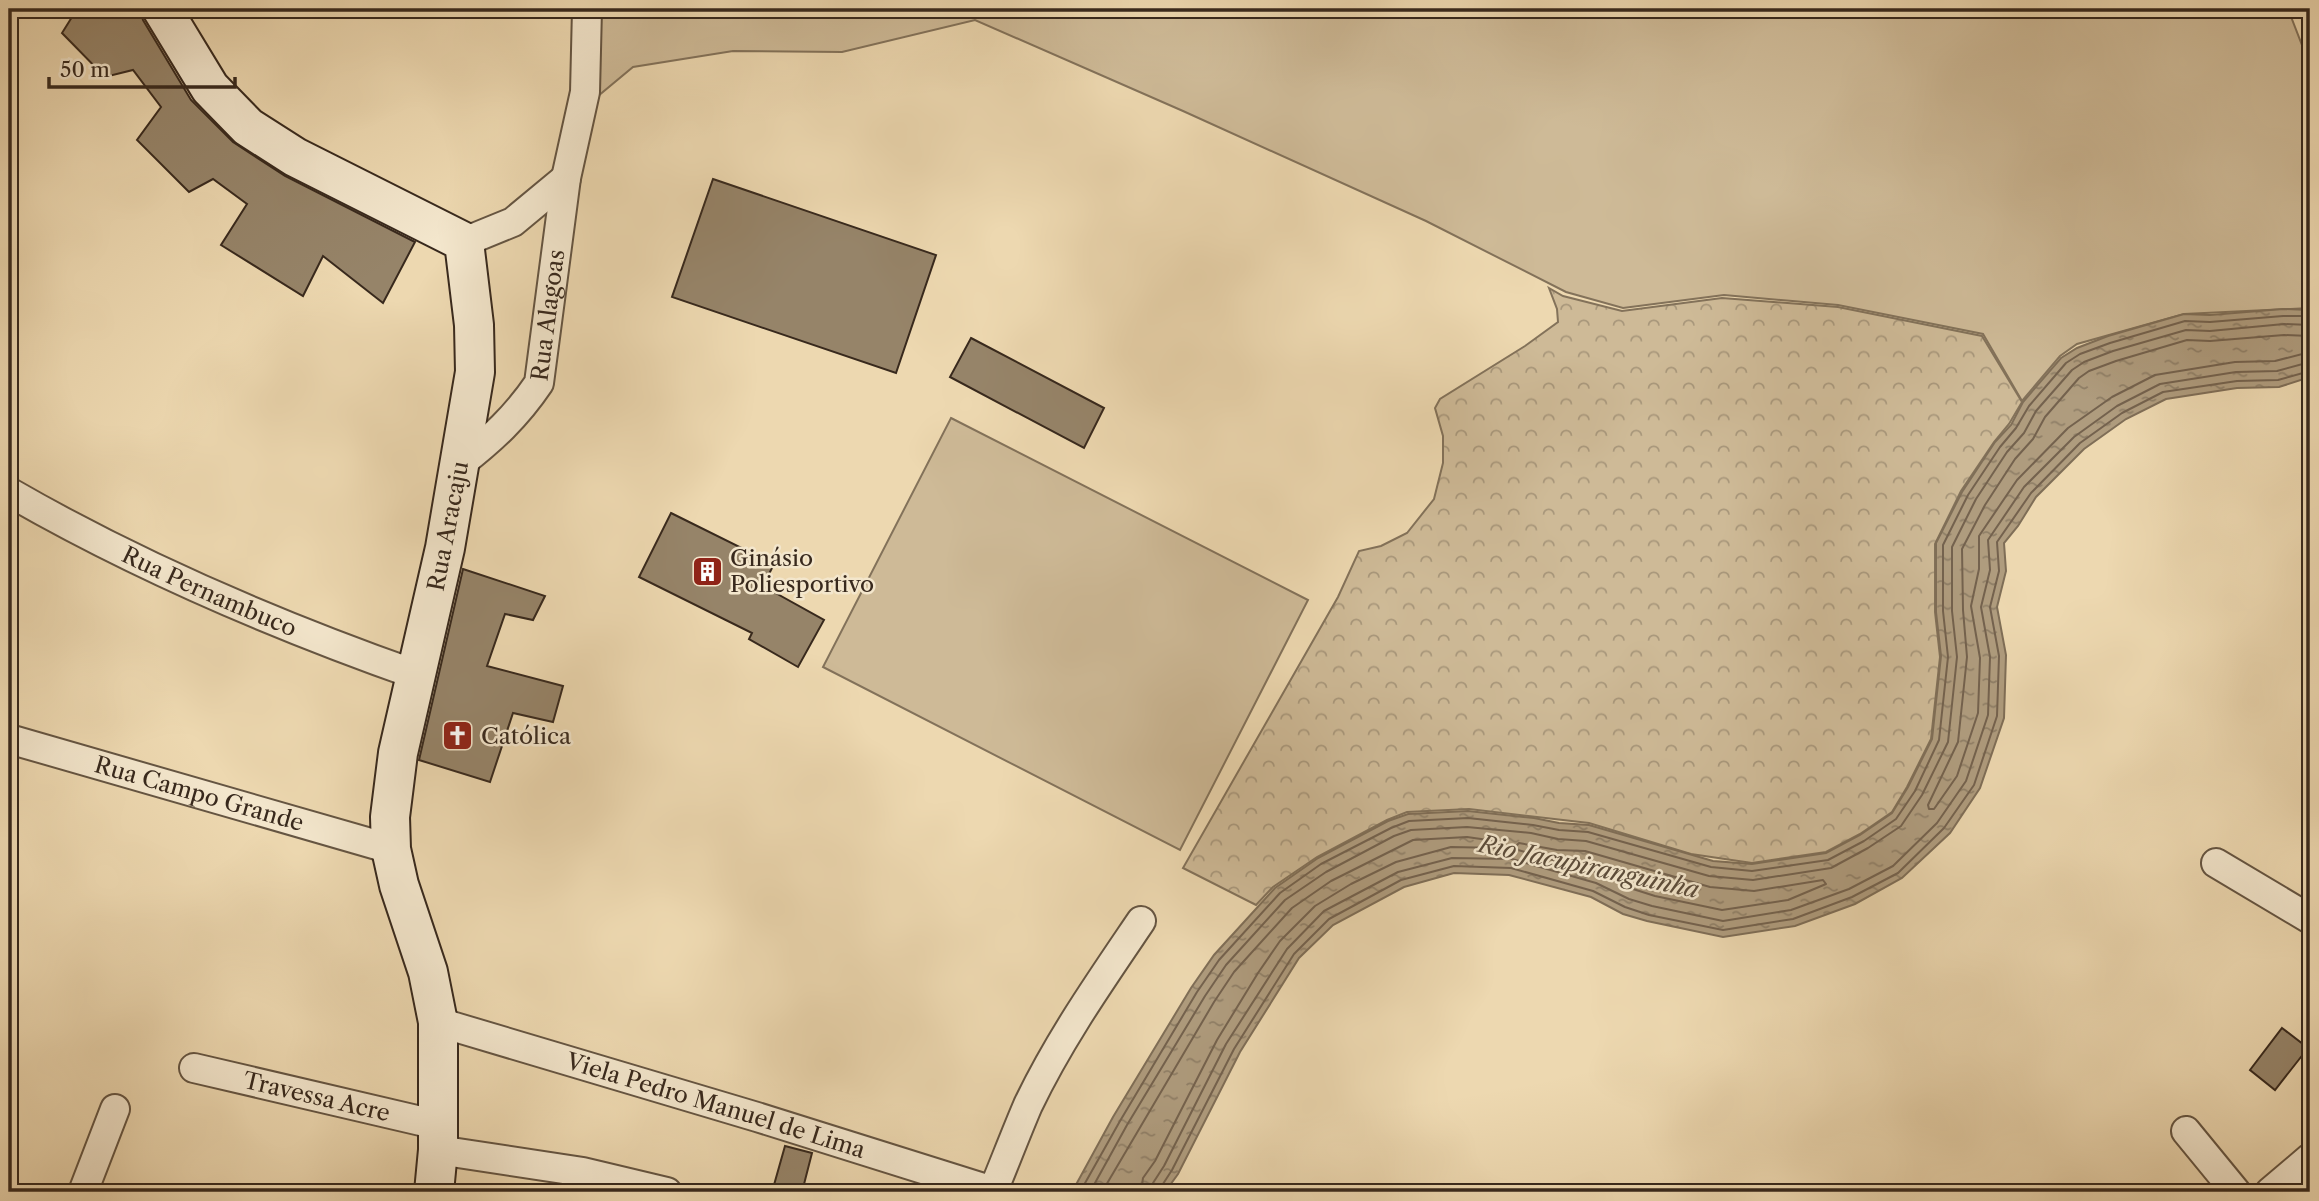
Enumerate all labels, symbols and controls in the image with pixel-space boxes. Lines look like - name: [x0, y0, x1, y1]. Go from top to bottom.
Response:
- scale bar: [49, 46, 234, 90]
- text: 50 m: [60, 57, 110, 82]
- street label: Rua Alagoas: [525, 248, 570, 383]
- street label: Rua Aracaju: [422, 459, 474, 593]
- street label: Rua Pernambuco: [117, 541, 301, 643]
- place label: Ginásio Poliesportivo: [730, 544, 874, 598]
- building icon: Ginásio Poliesportivo: [690, 554, 724, 588]
- church icon: Católica: [441, 719, 475, 753]
- place label: Católica: [481, 722, 572, 750]
- street label: Rua Campo Grande: [91, 750, 307, 837]
- water label: Rio Jacupiranguinha: [1474, 829, 1702, 904]
- street label: Viela Pedro Manuel de Lima: [562, 1047, 869, 1164]
- street label: Travessa Acre: [241, 1066, 393, 1127]

